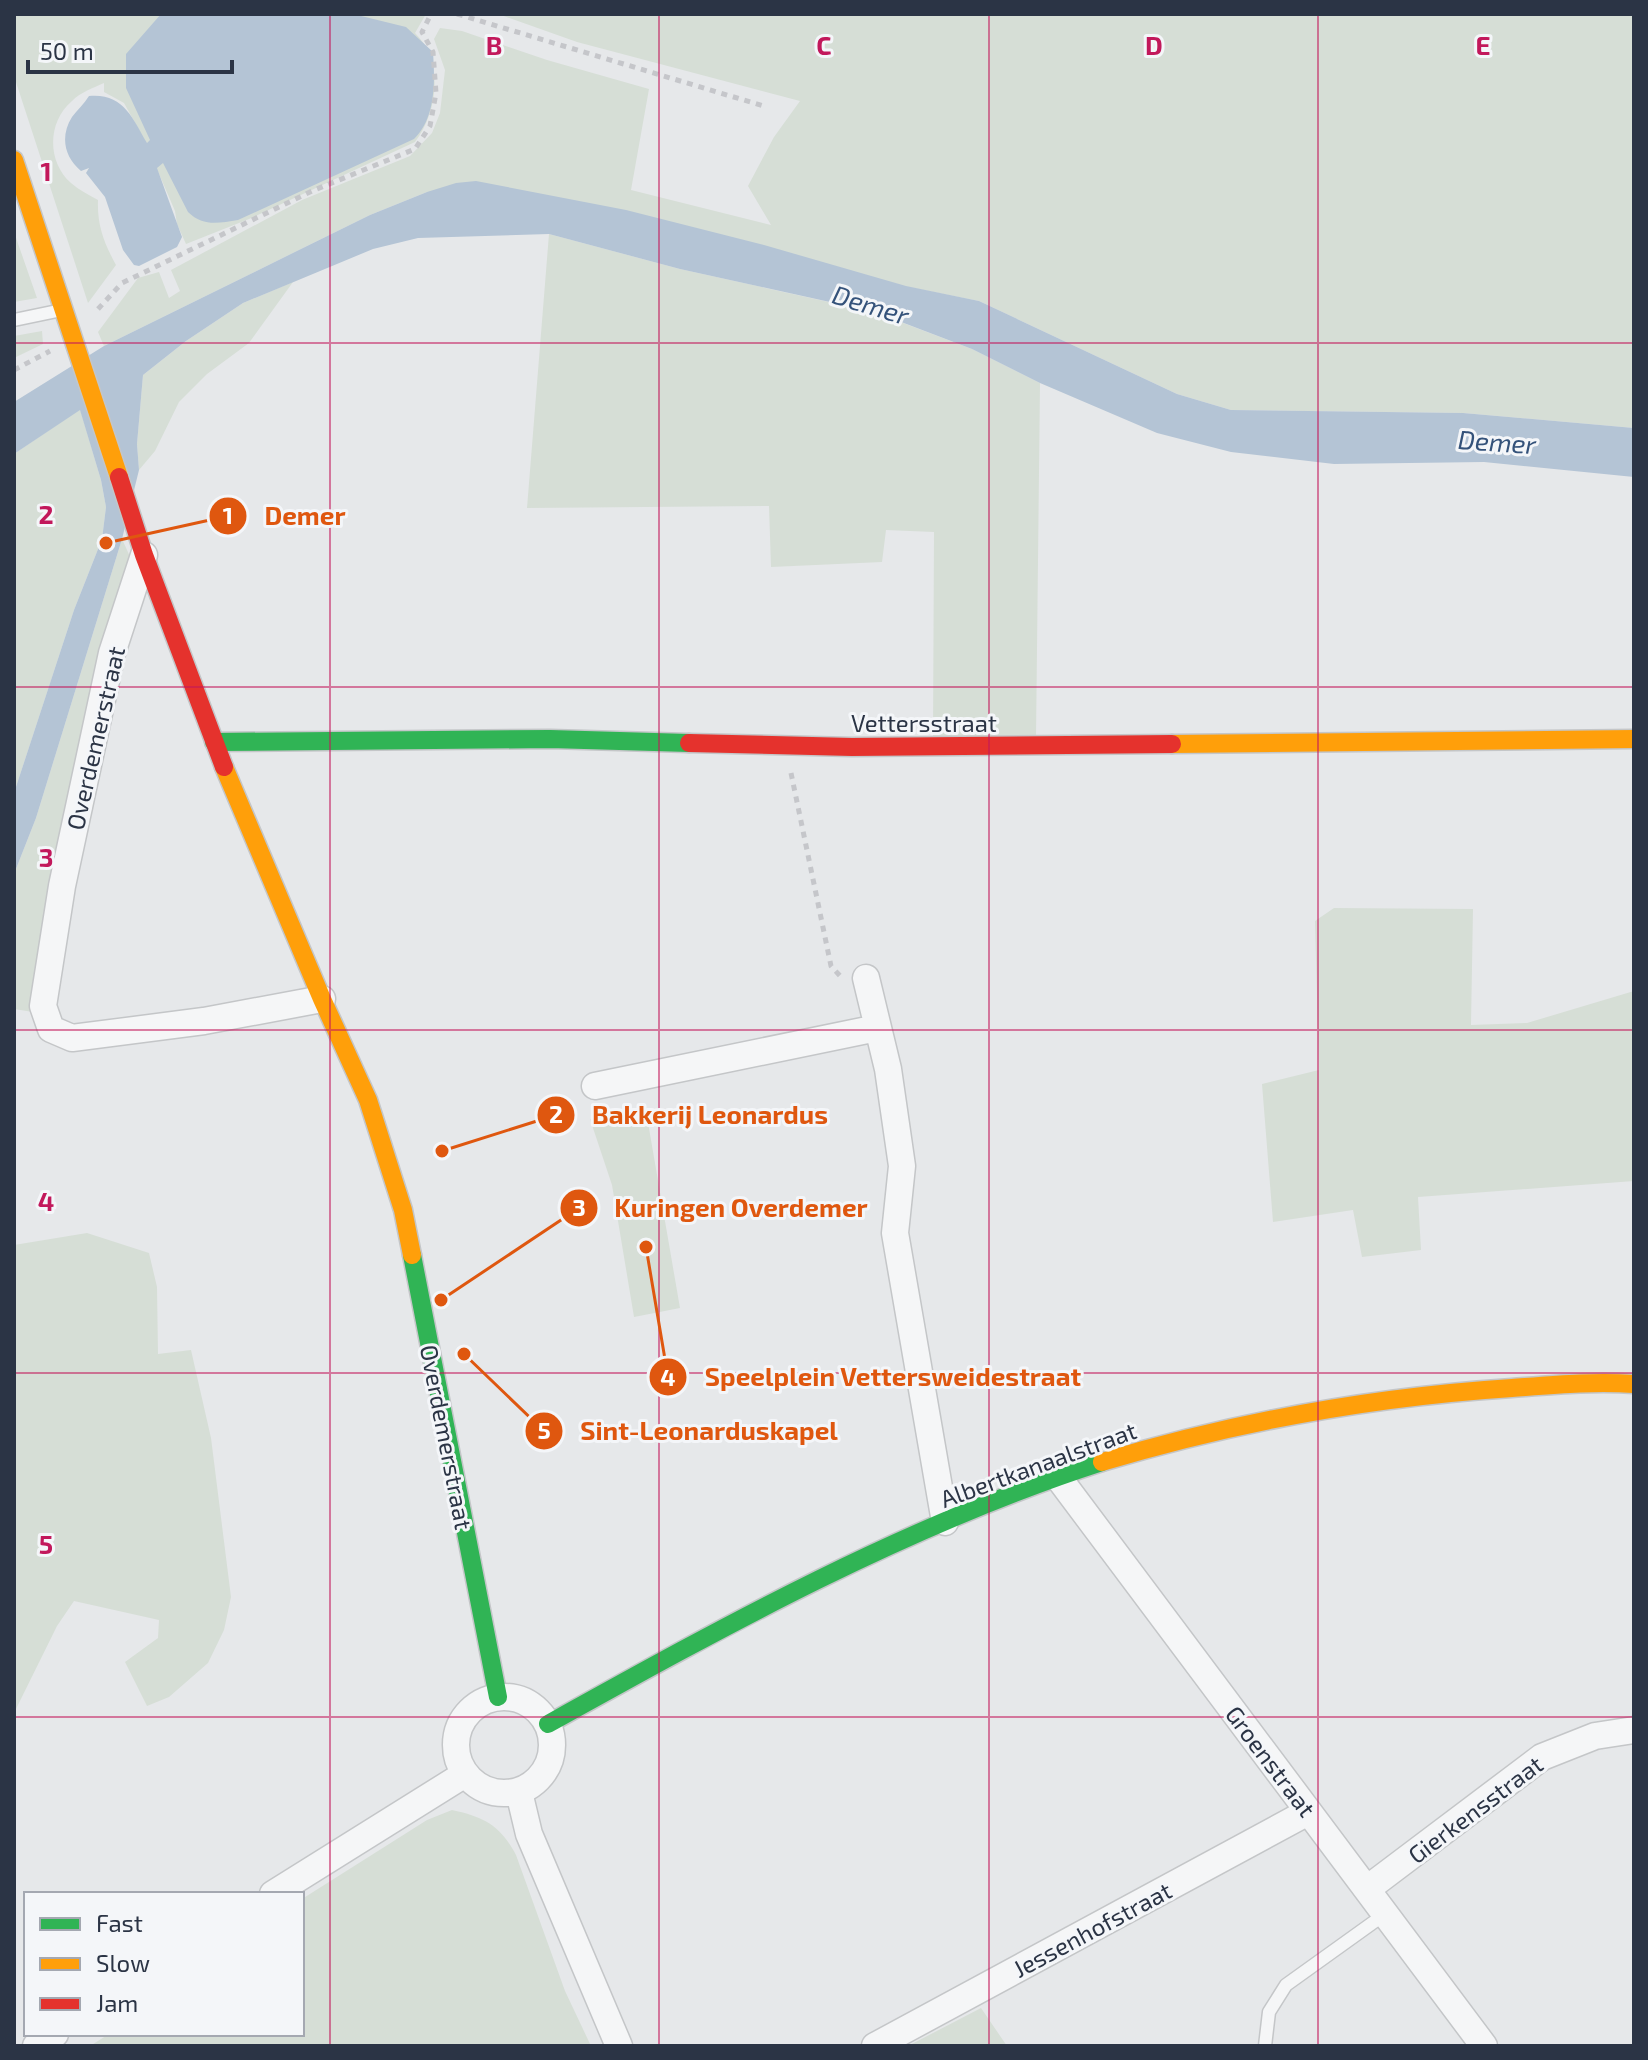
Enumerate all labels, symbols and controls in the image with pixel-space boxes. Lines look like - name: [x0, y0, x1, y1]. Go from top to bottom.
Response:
- scale bar: [28, 24, 232, 74]
- text: B: [486, 29, 502, 60]
- text: C: [816, 29, 832, 60]
- text: D: [1145, 29, 1163, 60]
- text: E: [1475, 29, 1491, 60]
- text: 50 m: [40, 36, 94, 65]
- text: 1: [40, 155, 52, 186]
- water label: Demer: [829, 278, 914, 330]
- water label: Demer: [1457, 423, 1538, 459]
- callout: Demer: [208, 491, 361, 541]
- text: 2: [38, 498, 54, 529]
- text: Demer: [264, 499, 346, 530]
- text: 1: [223, 500, 233, 529]
- street label: Overdemerstraat: [60, 643, 130, 833]
- street label: Vettersstraat: [851, 708, 997, 737]
- text: 3: [39, 841, 53, 872]
- callout: Bakkerij Leonardus: [536, 1090, 844, 1140]
- text: Bakkerij Leonardus: [592, 1098, 828, 1129]
- text: 2: [549, 1099, 563, 1128]
- callout: Kuringen Overdemer: [559, 1183, 884, 1233]
- text: 4: [38, 1185, 54, 1216]
- text: Kuringen Overdemer: [614, 1191, 868, 1222]
- text: 3: [572, 1192, 586, 1221]
- street label: Overdemerstraat: [415, 1342, 479, 1532]
- callout: Speelplein Vettersweidestraat: [648, 1352, 1097, 1402]
- text: Speelplein Vettersweidestraat: [705, 1360, 1081, 1391]
- text: 4: [660, 1362, 676, 1391]
- callout: Sint-Leonarduskapel: [524, 1406, 854, 1456]
- text: Sint-Leonarduskapel: [580, 1414, 838, 1445]
- text: 5: [537, 1415, 551, 1444]
- street label: Albertkanaalstraat: [936, 1415, 1140, 1513]
- text: 5: [39, 1528, 53, 1559]
- street label: Groenstraat: [1220, 1700, 1322, 1822]
- street label: Gierkensstraat: [1402, 1749, 1548, 1869]
- street label: Jessenhofstraat: [1008, 1875, 1176, 1983]
- legend: [24, 1892, 304, 2036]
- text: Fast: [96, 1908, 143, 1937]
- text: Slow: [96, 1948, 150, 1977]
- text: Jam: [96, 1988, 138, 2017]

